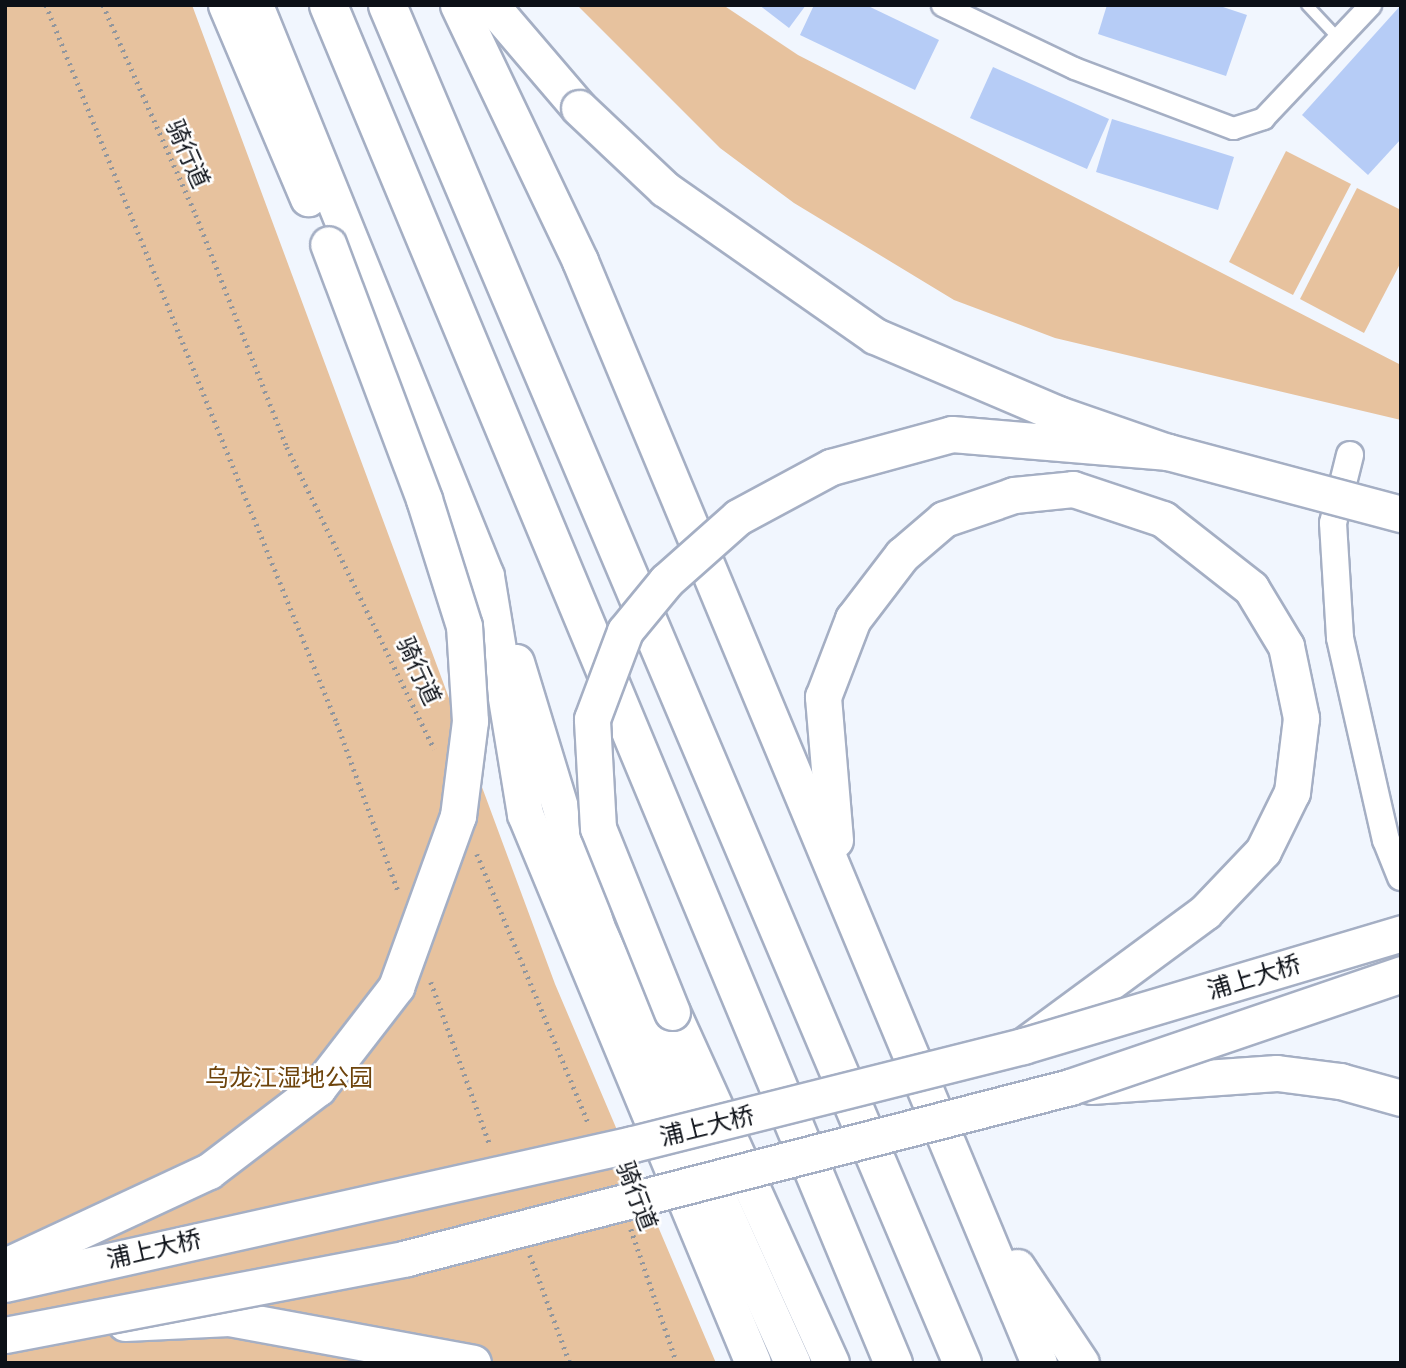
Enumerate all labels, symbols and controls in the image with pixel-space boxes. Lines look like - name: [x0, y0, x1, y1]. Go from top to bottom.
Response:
- street label: 骑行道: [160, 115, 216, 193]
- street label: 骑行道: [391, 632, 447, 710]
- street label: 浦上大桥: [1204, 949, 1304, 1005]
- park label: 乌龙江湿地公园: [205, 1064, 373, 1092]
- street label: 浦上大桥: [657, 1100, 757, 1152]
- street label: 骑行道: [611, 1157, 663, 1235]
- street label: 浦上大桥: [104, 1224, 204, 1274]

